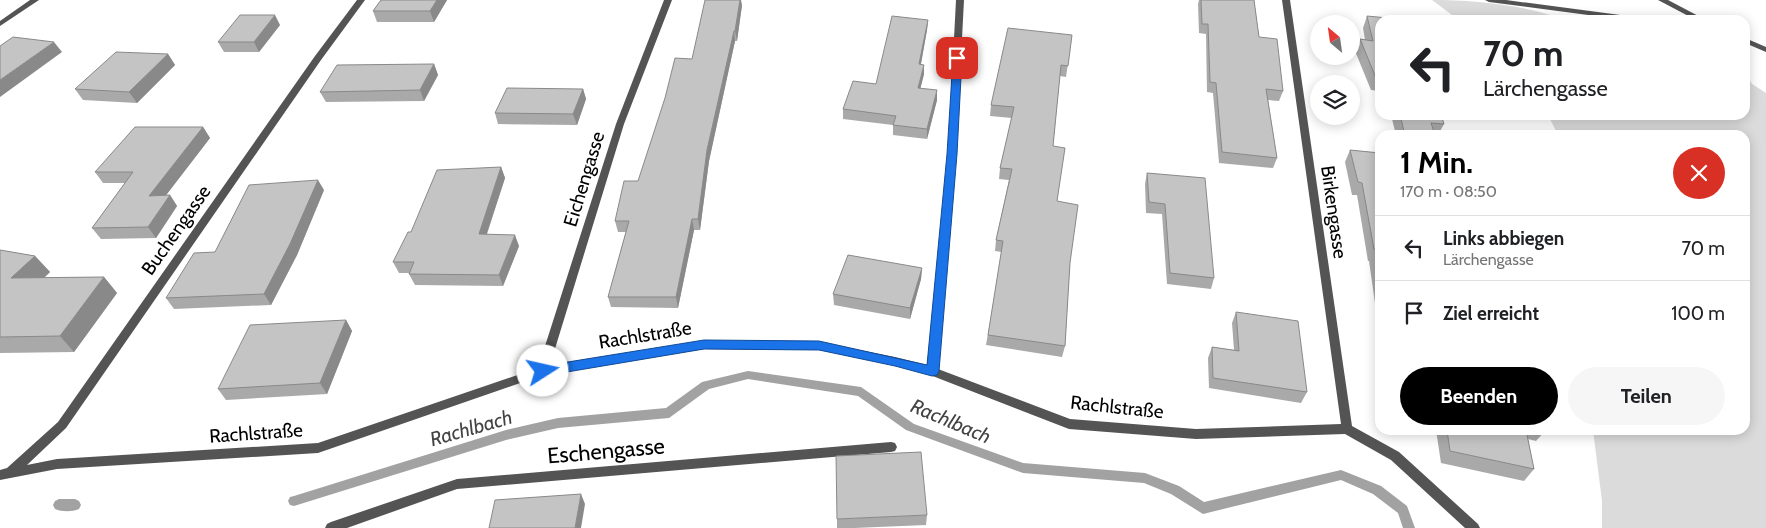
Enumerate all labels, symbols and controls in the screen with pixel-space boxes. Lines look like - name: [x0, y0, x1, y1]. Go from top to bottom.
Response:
- north arrow: [1310, 15, 1360, 65]
- map controls: [1310, 15, 1360, 125]
- text: 70 m: [1483, 32, 1564, 75]
- icon: left: [1400, 35, 1465, 100]
- pin: [936, 37, 978, 79]
- icon: arrive: [943, 44, 971, 72]
- button: layers: [1310, 75, 1360, 125]
- text: Lärchengasse: [1483, 75, 1608, 102]
- street label: Eichengasse: [559, 128, 609, 229]
- text: 1 Min.: [1400, 144, 1473, 181]
- button: close: [1673, 147, 1725, 199]
- street label: Birkengasse: [1316, 164, 1352, 260]
- street label: Buchengasse: [137, 180, 216, 279]
- text: 170 m · 08:50: [1400, 182, 1497, 201]
- text: Links abbiegen: [1443, 227, 1564, 250]
- icon: left: [1400, 234, 1428, 262]
- text: 70 m: [1681, 237, 1725, 260]
- text: Lärchengasse: [1443, 250, 1534, 269]
- icon: arrive: [1400, 299, 1428, 327]
- text: Ziel erreicht: [1443, 302, 1539, 325]
- text: 100 m: [1671, 302, 1725, 325]
- street label: Rachlstraße: [597, 316, 693, 354]
- position arrow: [516, 344, 568, 396]
- button: Beenden: [1400, 367, 1558, 425]
- button: Teilen: [1568, 367, 1725, 425]
- street label: Rachlstraße: [1069, 391, 1165, 423]
- water label: Rachlbach: [907, 393, 995, 449]
- water label: Rachlbach: [427, 405, 515, 451]
- street label: Rachlstraße: [208, 418, 304, 448]
- street label: Eschengasse: [546, 432, 666, 470]

